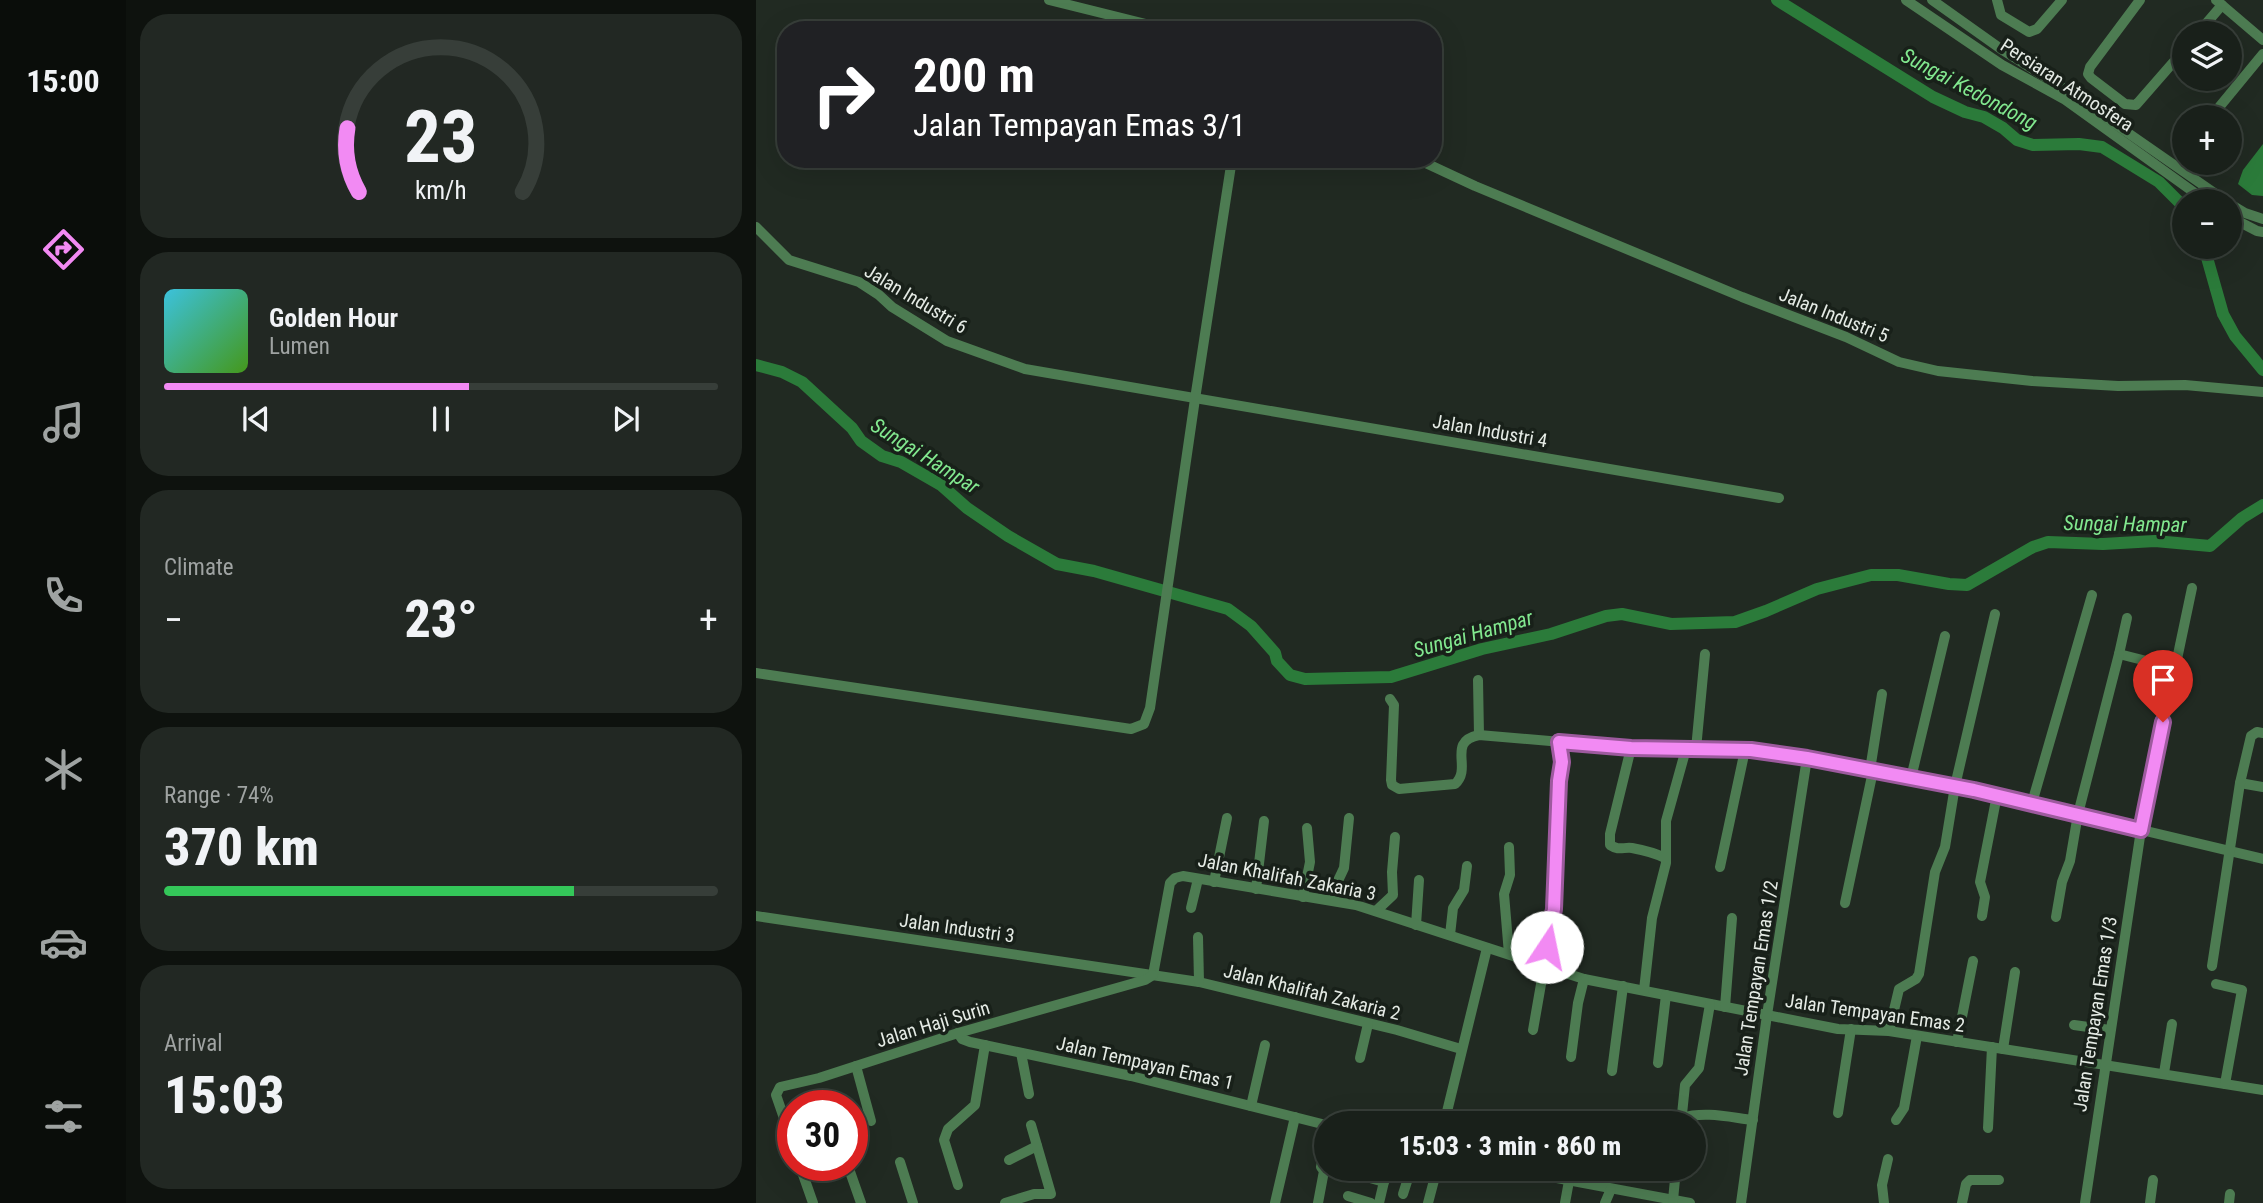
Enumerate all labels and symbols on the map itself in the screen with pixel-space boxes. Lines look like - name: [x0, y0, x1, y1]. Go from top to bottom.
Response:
- street label: Persiaran Atmosfera: [1996, 34, 2138, 136]
- water label: Sungai Kedondong: [1897, 43, 2041, 135]
- street label: Jalan Industri 6: [860, 259, 972, 339]
- street label: Jalan Industri 5: [1776, 283, 1892, 347]
- street label: Jalan Industri 4: [1431, 410, 1549, 452]
- water label: Sungai Hampar: [866, 413, 984, 499]
- water label: Sungai Hampar: [2063, 511, 2188, 537]
- water label: Sungai Hampar: [1410, 605, 1536, 663]
- pin: [2133, 650, 2193, 722]
- street label: Jalan Khalifah Zakaria 3: [1196, 848, 1378, 906]
- street label: Jalan Tempayan Emas 1/2: [1729, 879, 1783, 1077]
- street label: Jalan Industri 3: [898, 909, 1016, 947]
- position arrow: [1510, 910, 1584, 984]
- street label: Jalan Tempayan Emas 1/3: [2068, 915, 2122, 1113]
- street label: Jalan Khalifah Zakaria 2: [1221, 959, 1403, 1025]
- street label: Jalan Tempayan Emas 2: [1784, 989, 1966, 1037]
- street label: Jalan Haji Surin: [873, 996, 993, 1052]
- street label: Jalan Tempayan Emas 1: [1054, 1031, 1236, 1095]
- speed limit sign: 30: [777, 1090, 868, 1181]

